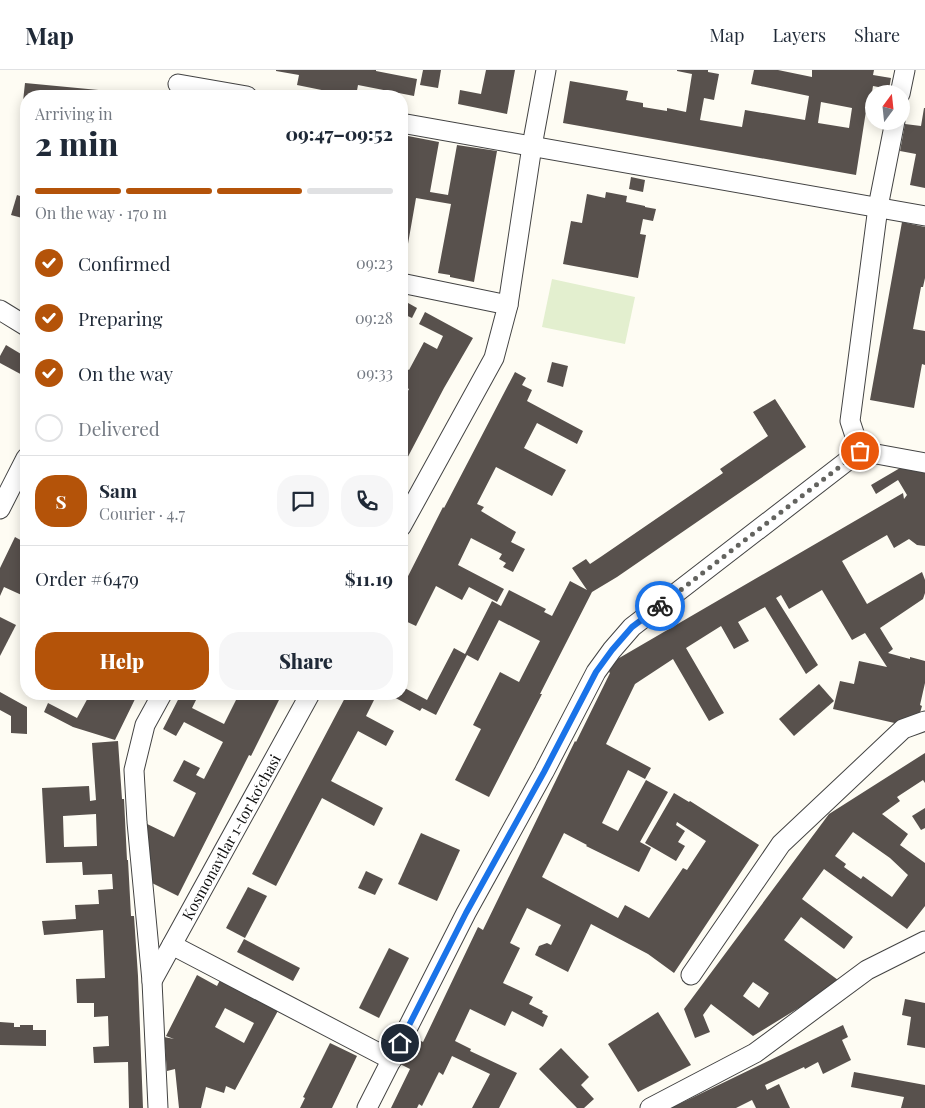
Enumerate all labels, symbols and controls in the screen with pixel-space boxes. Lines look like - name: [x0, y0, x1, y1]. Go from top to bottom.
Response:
- text: Map: [25, 19, 74, 51]
- text: Map: [709, 23, 744, 47]
- text: Layers: [772, 23, 826, 47]
- text: Share: [854, 23, 900, 47]
- north arrow: [865, 85, 910, 130]
- map controls: [865, 85, 910, 130]
- text: Arriving in: [35, 103, 113, 124]
- text: 09:47–09:52: [285, 120, 393, 146]
- text: 2 min: [35, 121, 118, 164]
- text: On the way · 170 m: [35, 202, 167, 223]
- icon: check: [35, 249, 63, 277]
- text: Confirmed: [78, 250, 171, 276]
- text: 09:23: [356, 252, 393, 273]
- icon: check: [35, 304, 63, 332]
- text: Preparing: [78, 305, 163, 331]
- text: 09:28: [355, 307, 393, 328]
- icon: check: [35, 359, 63, 387]
- text: On the way: [78, 360, 173, 386]
- text: 09:33: [357, 362, 393, 383]
- text: Delivered: [78, 415, 160, 441]
- pin: [839, 430, 881, 472]
- icon: bag: [846, 437, 874, 465]
- button: chat: [277, 475, 329, 527]
- button: phone: [341, 475, 393, 527]
- text: Sam: [99, 477, 137, 503]
- text: S: [55, 488, 67, 514]
- text: Courier · 4.7: [99, 503, 185, 524]
- text: Order #6479: [35, 565, 139, 591]
- text: $11.19: [345, 565, 393, 591]
- courier: [635, 581, 685, 631]
- icon: bike: [646, 592, 674, 620]
- button: Help: [35, 632, 209, 690]
- button: Share: [219, 632, 393, 690]
- street label: Kosmonavtlar 1-tor koʻchasi: [177, 750, 285, 923]
- pin: [379, 1022, 421, 1064]
- icon: home: [386, 1029, 414, 1057]

